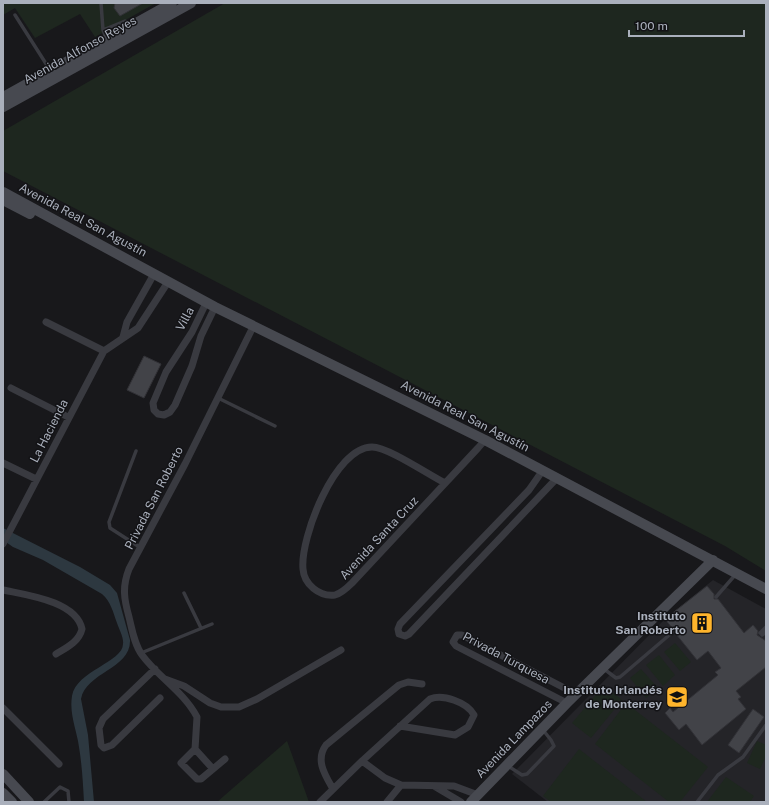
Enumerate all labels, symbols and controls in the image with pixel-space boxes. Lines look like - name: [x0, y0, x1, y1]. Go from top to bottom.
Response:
- scale bar: [629, 12, 744, 38]
- street label: Avenida Alfonso Reyes: [21, 13, 139, 87]
- text: 100 m: [635, 19, 668, 33]
- street label: Avenida Real San Agustín: [17, 180, 149, 260]
- street label: Villa: [173, 305, 197, 333]
- street label: Avenida Real San Agustín: [398, 377, 532, 455]
- street label: La Hacienda: [27, 397, 71, 465]
- street label: Privada San Roberto: [122, 444, 186, 552]
- street label: Avenida Santa Cruz: [337, 493, 421, 582]
- place label: Instituto San Roberto: [615, 609, 686, 637]
- building icon: Instituto San Roberto: [689, 610, 715, 636]
- street label: Privada Turquesa: [460, 629, 552, 687]
- place label: Instituto Irlandés de Monterrey: [563, 683, 662, 711]
- school or university icon: Instituto Irlandés de Monterrey: [664, 684, 690, 710]
- street label: Avenida Lampazos: [473, 697, 555, 781]

